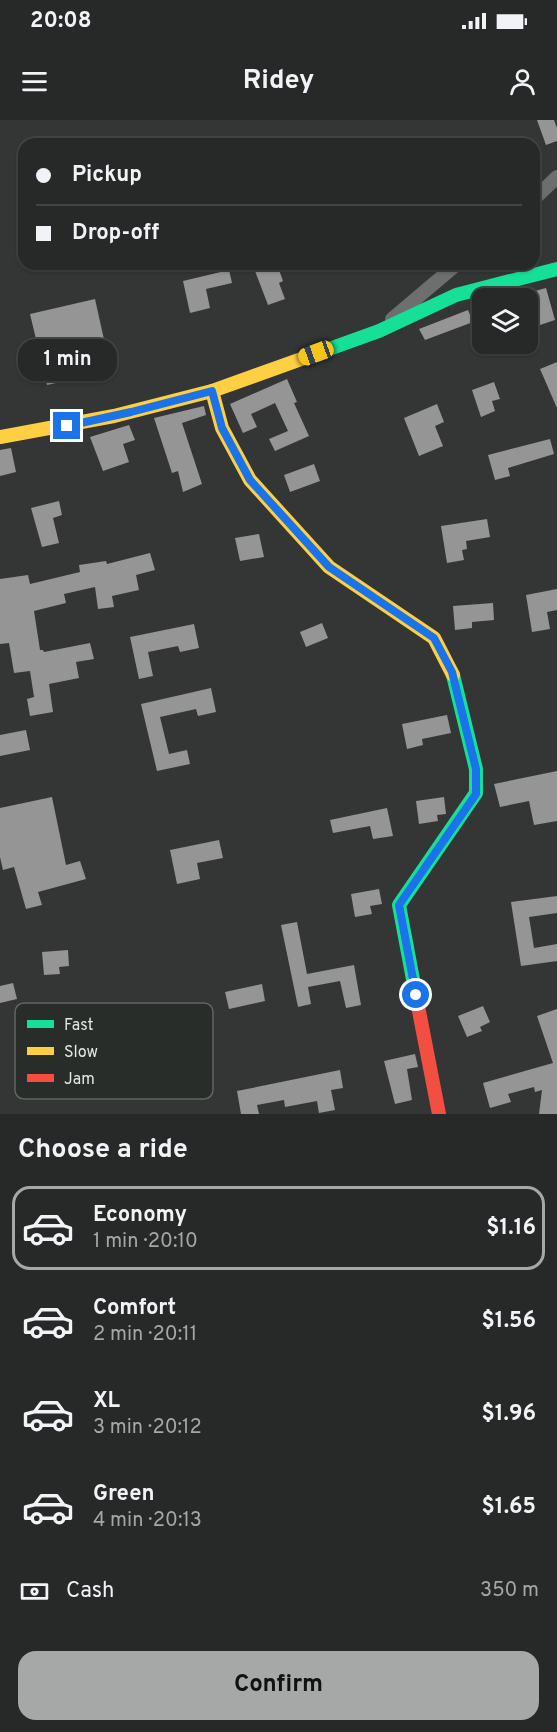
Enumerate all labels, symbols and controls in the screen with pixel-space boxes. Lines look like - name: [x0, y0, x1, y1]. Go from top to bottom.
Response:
- text: 20:08: [30, 8, 92, 35]
- text: Ridey: [243, 64, 314, 98]
- icon: menu: [18, 65, 51, 98]
- icon: person: [506, 65, 539, 98]
- text: Pickup: [72, 162, 142, 189]
- text: Drop-off: [72, 220, 159, 247]
- map controls: [472, 288, 538, 354]
- button: layers: [472, 288, 538, 354]
- car: [296, 338, 336, 368]
- callout: 1 min: [17, 339, 116, 381]
- text: 1 min: [43, 347, 92, 373]
- route end: [53, 412, 80, 439]
- route start: [402, 981, 429, 1008]
- legend: [15, 1003, 213, 1099]
- text: Fast: [64, 1016, 94, 1036]
- text: Slow: [64, 1043, 98, 1063]
- text: Jam: [64, 1070, 95, 1090]
- text: Choose a ride: [18, 1133, 188, 1167]
- icon: car: [21, 1201, 75, 1255]
- text: Economy: [93, 1202, 187, 1229]
- text: $1.16: [486, 1215, 536, 1242]
- text: 1 min · 20:10: [93, 1229, 198, 1255]
- icon: car: [21, 1294, 75, 1348]
- text: Comfort: [93, 1295, 176, 1322]
- text: $1.56: [482, 1308, 536, 1335]
- text: 2 min · 20:11: [93, 1322, 197, 1348]
- icon: car: [21, 1387, 75, 1441]
- text: XL: [93, 1388, 120, 1415]
- text: $1.96: [481, 1401, 536, 1428]
- text: 3 min · 20:12: [93, 1415, 202, 1441]
- icon: car: [21, 1480, 75, 1534]
- text: Green: [93, 1481, 155, 1508]
- text: $1.65: [482, 1494, 536, 1521]
- text: 4 min · 20:13: [93, 1508, 202, 1534]
- icon: cash: [18, 1575, 51, 1608]
- text: Cash: [66, 1578, 115, 1605]
- text: 350 m: [480, 1578, 539, 1604]
- button: Confirm: [18, 1651, 539, 1720]

